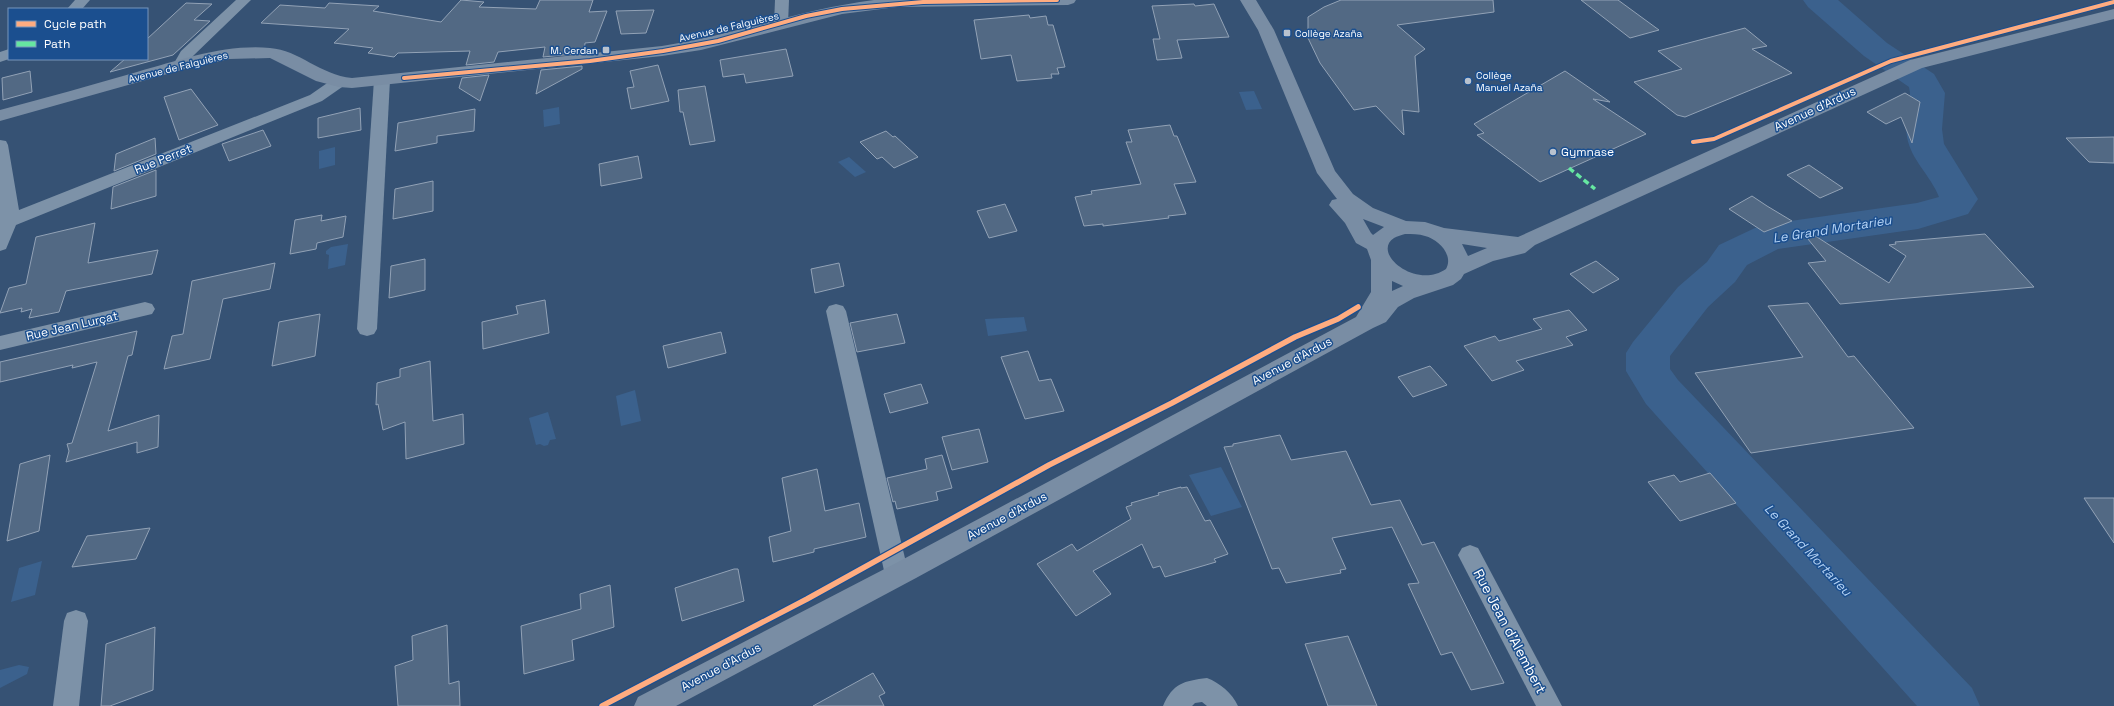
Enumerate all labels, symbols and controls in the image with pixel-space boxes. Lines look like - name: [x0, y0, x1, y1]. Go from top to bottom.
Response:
- legend: [8, 8, 148, 60]
- street label: Avenue de Falguières: [678, 9, 780, 45]
- text: Cycle path: [44, 16, 106, 32]
- place label: Collège Azaña: [1295, 27, 1363, 40]
- marker: Collège Azaña: [1282, 28, 1292, 38]
- text: Path: [44, 36, 70, 52]
- place label: M. Cerdan: [550, 44, 598, 57]
- marker: M. Cerdan: [601, 45, 611, 55]
- street label: Avenue de Falguières: [127, 48, 229, 86]
- place label: Collège Manuel Azaña: [1476, 69, 1543, 94]
- marker: Collège Manuel Azaña: [1463, 76, 1473, 86]
- street label: Avenue d'Ardus: [1772, 83, 1858, 135]
- street label: Rue Perret: [132, 140, 194, 178]
- place label: Gymnase: [1561, 144, 1614, 160]
- marker: Gymnase: [1548, 147, 1558, 157]
- water label: Le Grand Mortarieu: [1771, 211, 1894, 247]
- street label: Rue Jean Lurçat: [25, 308, 119, 344]
- street label: Avenue d'Ardus: [1249, 333, 1335, 389]
- street label: Avenue d'Ardus: [964, 488, 1050, 544]
- water label: Le Grand Mortarieu: [1761, 500, 1856, 600]
- street label: Rue Jean d'Alembert: [1470, 566, 1550, 696]
- street label: Avenue d'Ardus: [678, 639, 764, 695]

